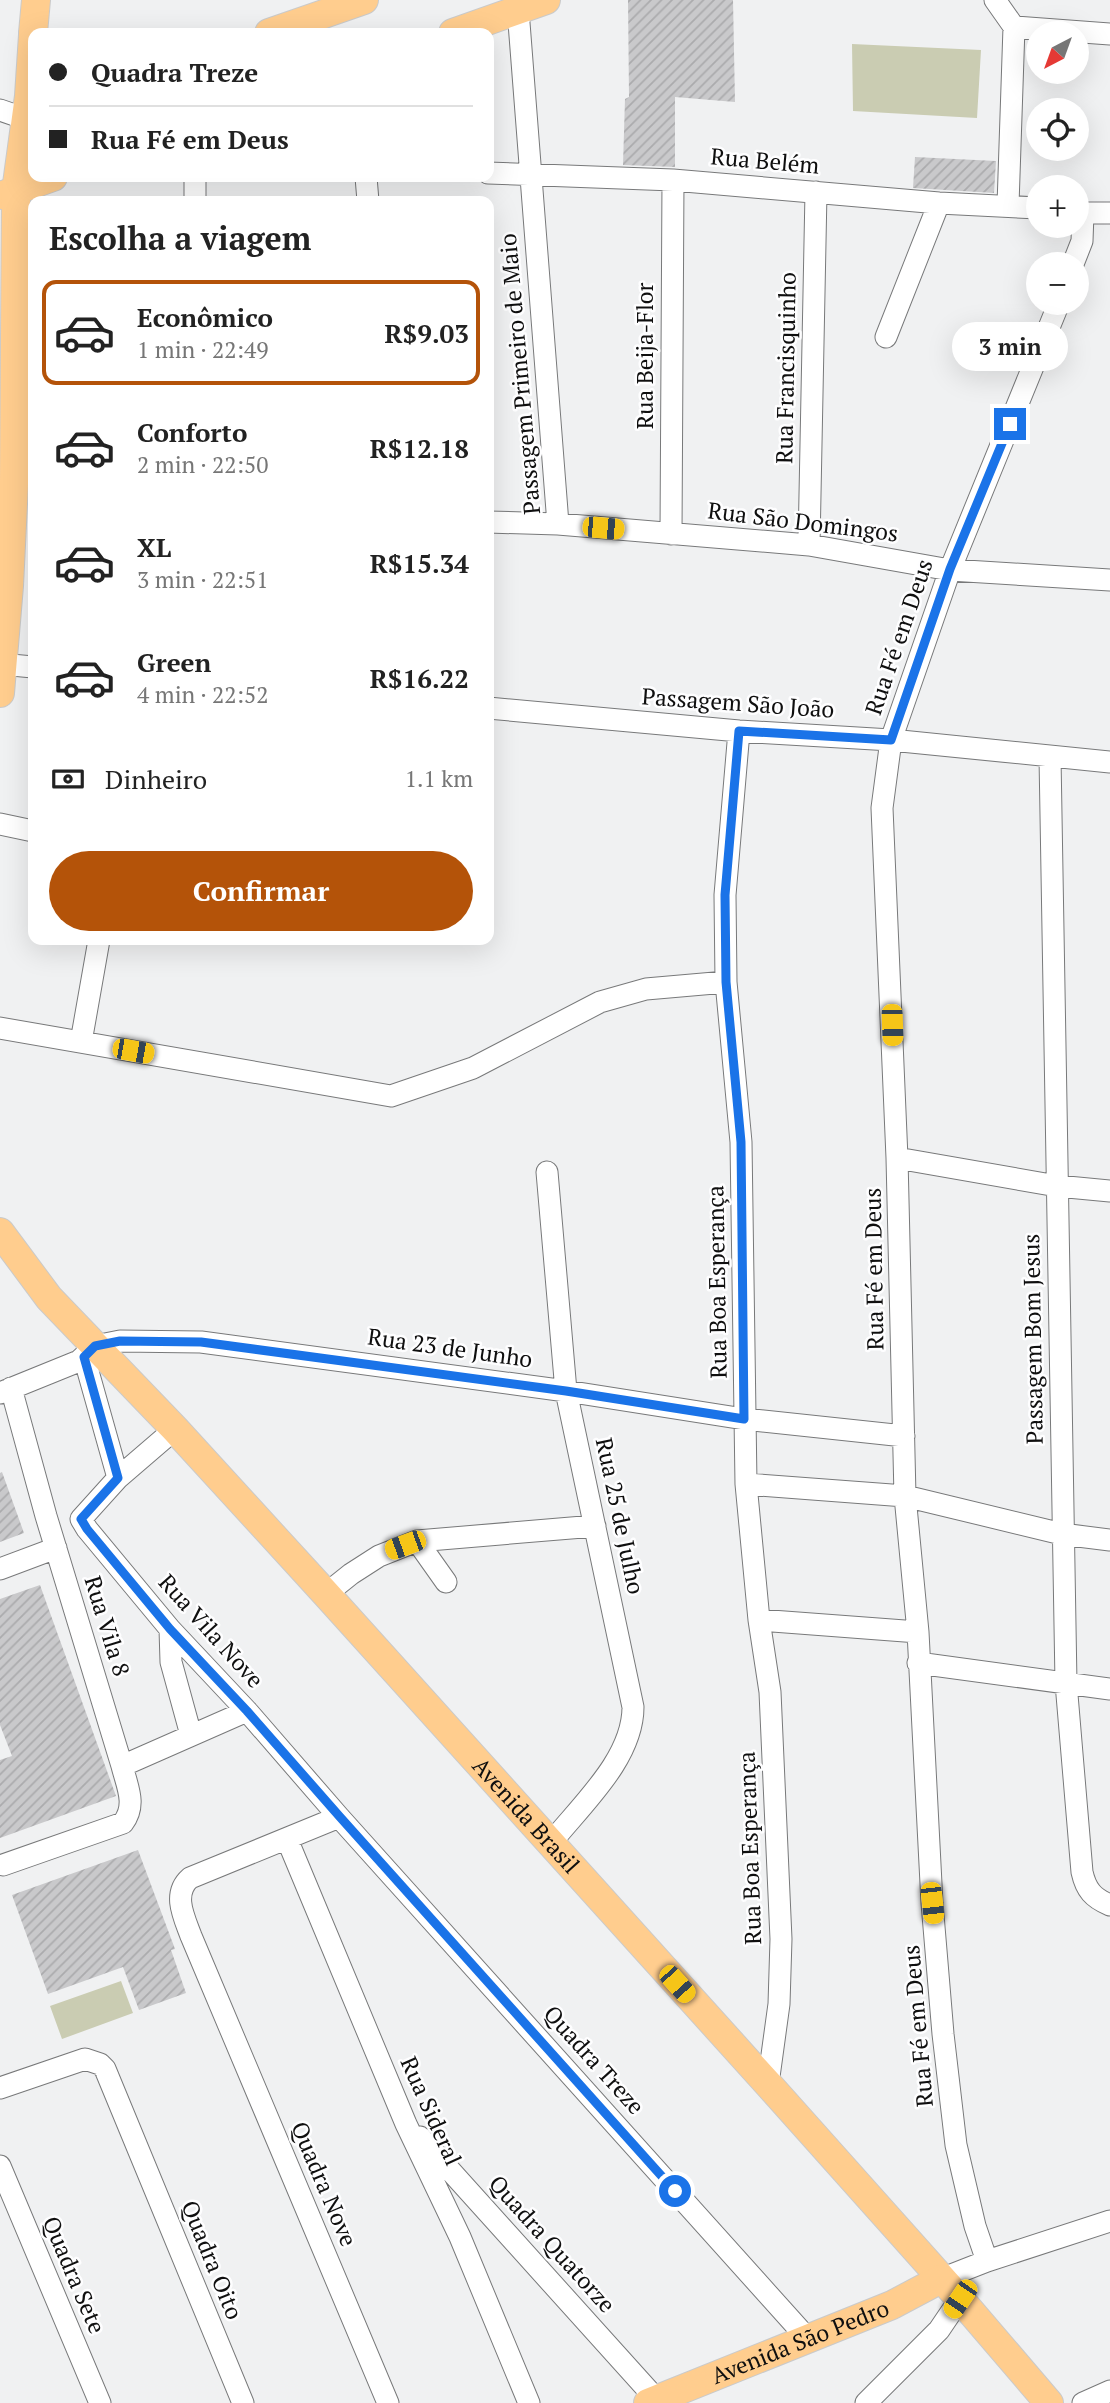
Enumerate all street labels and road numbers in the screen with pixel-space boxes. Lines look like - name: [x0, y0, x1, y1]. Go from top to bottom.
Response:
- street label: Rua Belém: [709, 140, 821, 181]
- street label: Passagem Primeiro de Maio: [492, 232, 547, 516]
- street label: Rua Francisquinho: [768, 272, 803, 464]
- street label: Rua Beija-Flor: [629, 282, 660, 429]
- street label: Rua São Domingos: [706, 494, 900, 549]
- street label: Rua Fé em Deus: [857, 555, 940, 719]
- street label: Passagem São João: [641, 680, 835, 725]
- street label: Rua Boa Esperança: [699, 1185, 734, 1379]
- street label: Rua Fé em Deus: [857, 1187, 890, 1351]
- street label: Passagem Bom Jesus: [1015, 1233, 1050, 1445]
- street label: Rua 23 de Junho: [366, 1321, 534, 1374]
- street label: Rua 25 de Julho: [589, 1435, 652, 1597]
- street label: Rua Vila Nove: [152, 1567, 271, 1694]
- street label: Rua Vila 8: [78, 1572, 137, 1680]
- street label: Rua Boa Esperança: [731, 1750, 768, 1945]
- street label: Avenida Brasil: [466, 1751, 587, 1880]
- street label: Rua Fé em Deus: [895, 1944, 940, 2108]
- street label: Quadra Treze: [537, 1998, 652, 2121]
- street label: Rua Sideral: [394, 2051, 469, 2170]
- street label: Quadra Nove: [284, 2117, 365, 2251]
- street label: Quadra Quatorze: [482, 2168, 622, 2319]
- street label: Quadra Oito: [175, 2196, 250, 2324]
- street label: Quadra Sete: [36, 2211, 113, 2338]
- street label: Avenida São Pedro: [707, 2292, 893, 2391]

